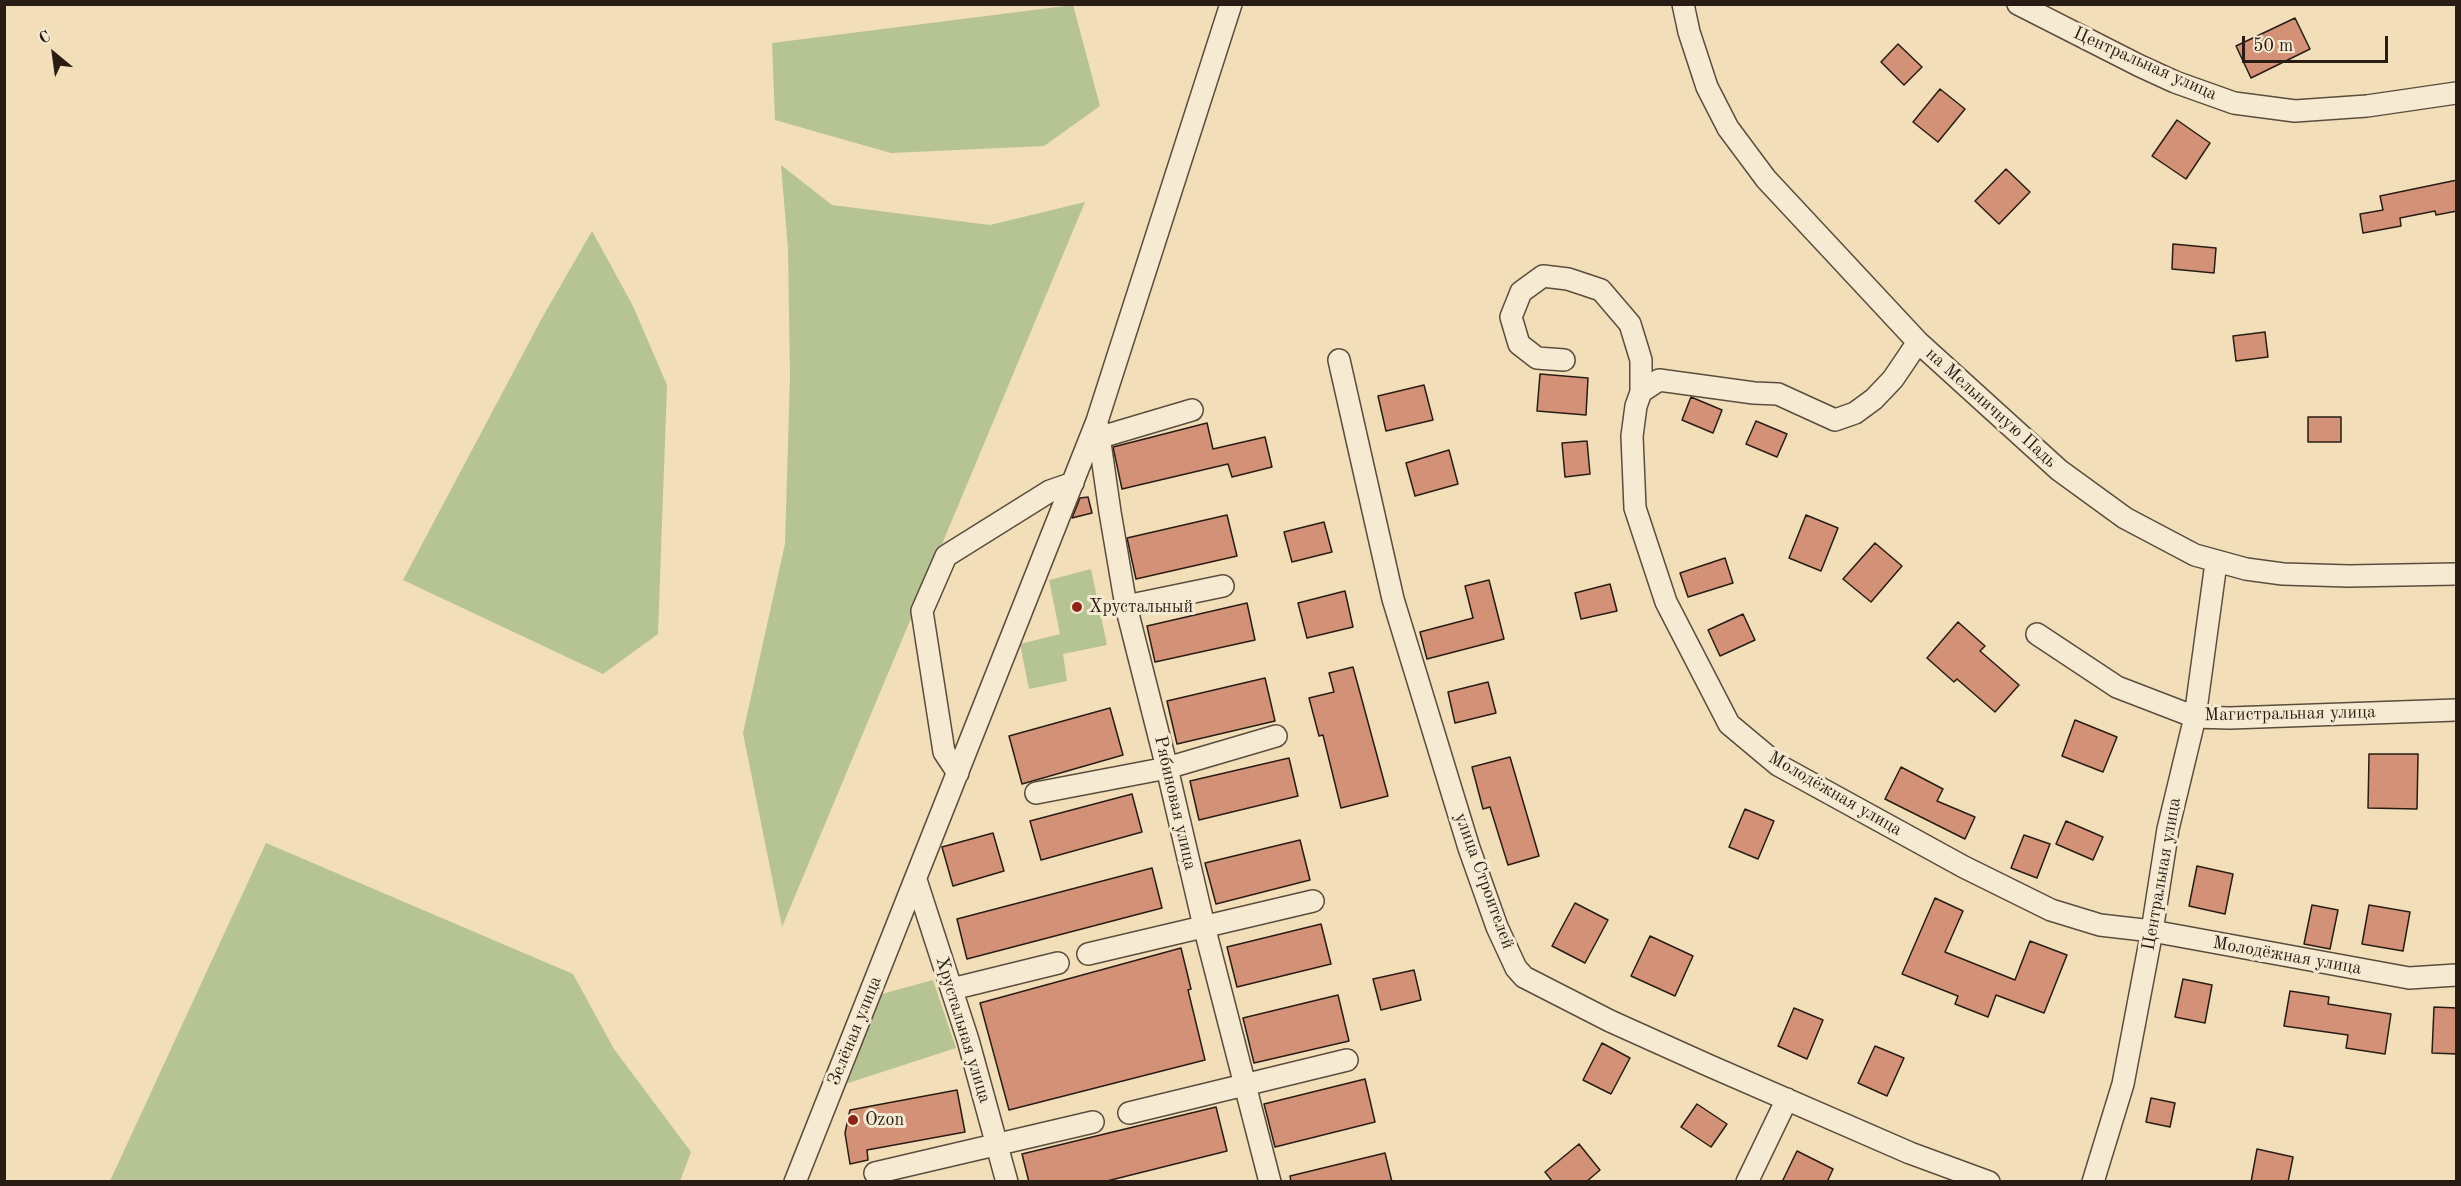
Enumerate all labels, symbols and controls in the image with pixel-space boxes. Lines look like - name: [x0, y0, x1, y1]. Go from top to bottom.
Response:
- street label: Центральная улица: [2070, 23, 2220, 105]
- north arrow: [24, 24, 84, 84]
- scale bar: [2245, 24, 2390, 62]
- text: С: [37, 29, 54, 48]
- text: 50 m: [2253, 37, 2293, 55]
- street label: на Мельничную Падь: [1921, 343, 2061, 473]
- place label: Хрустальный: [1089, 596, 1193, 618]
- marker: Хрустальный: [1070, 600, 1084, 614]
- street label: Магистральная улица: [2204, 702, 2376, 726]
- street label: Рябиновая улица: [1149, 734, 1201, 872]
- street label: Молодёжная улица: [1764, 747, 1906, 841]
- street label: Центральная улица: [2138, 796, 2186, 952]
- street label: улица Строителей: [1449, 810, 1519, 952]
- street label: Молодёжная улица: [2211, 932, 2363, 980]
- street label: Хрустальная улица: [930, 954, 996, 1106]
- street label: Зелёная улица: [823, 973, 887, 1089]
- place label: Ozon: [865, 1109, 904, 1131]
- marker: Ozon: [846, 1113, 860, 1127]

